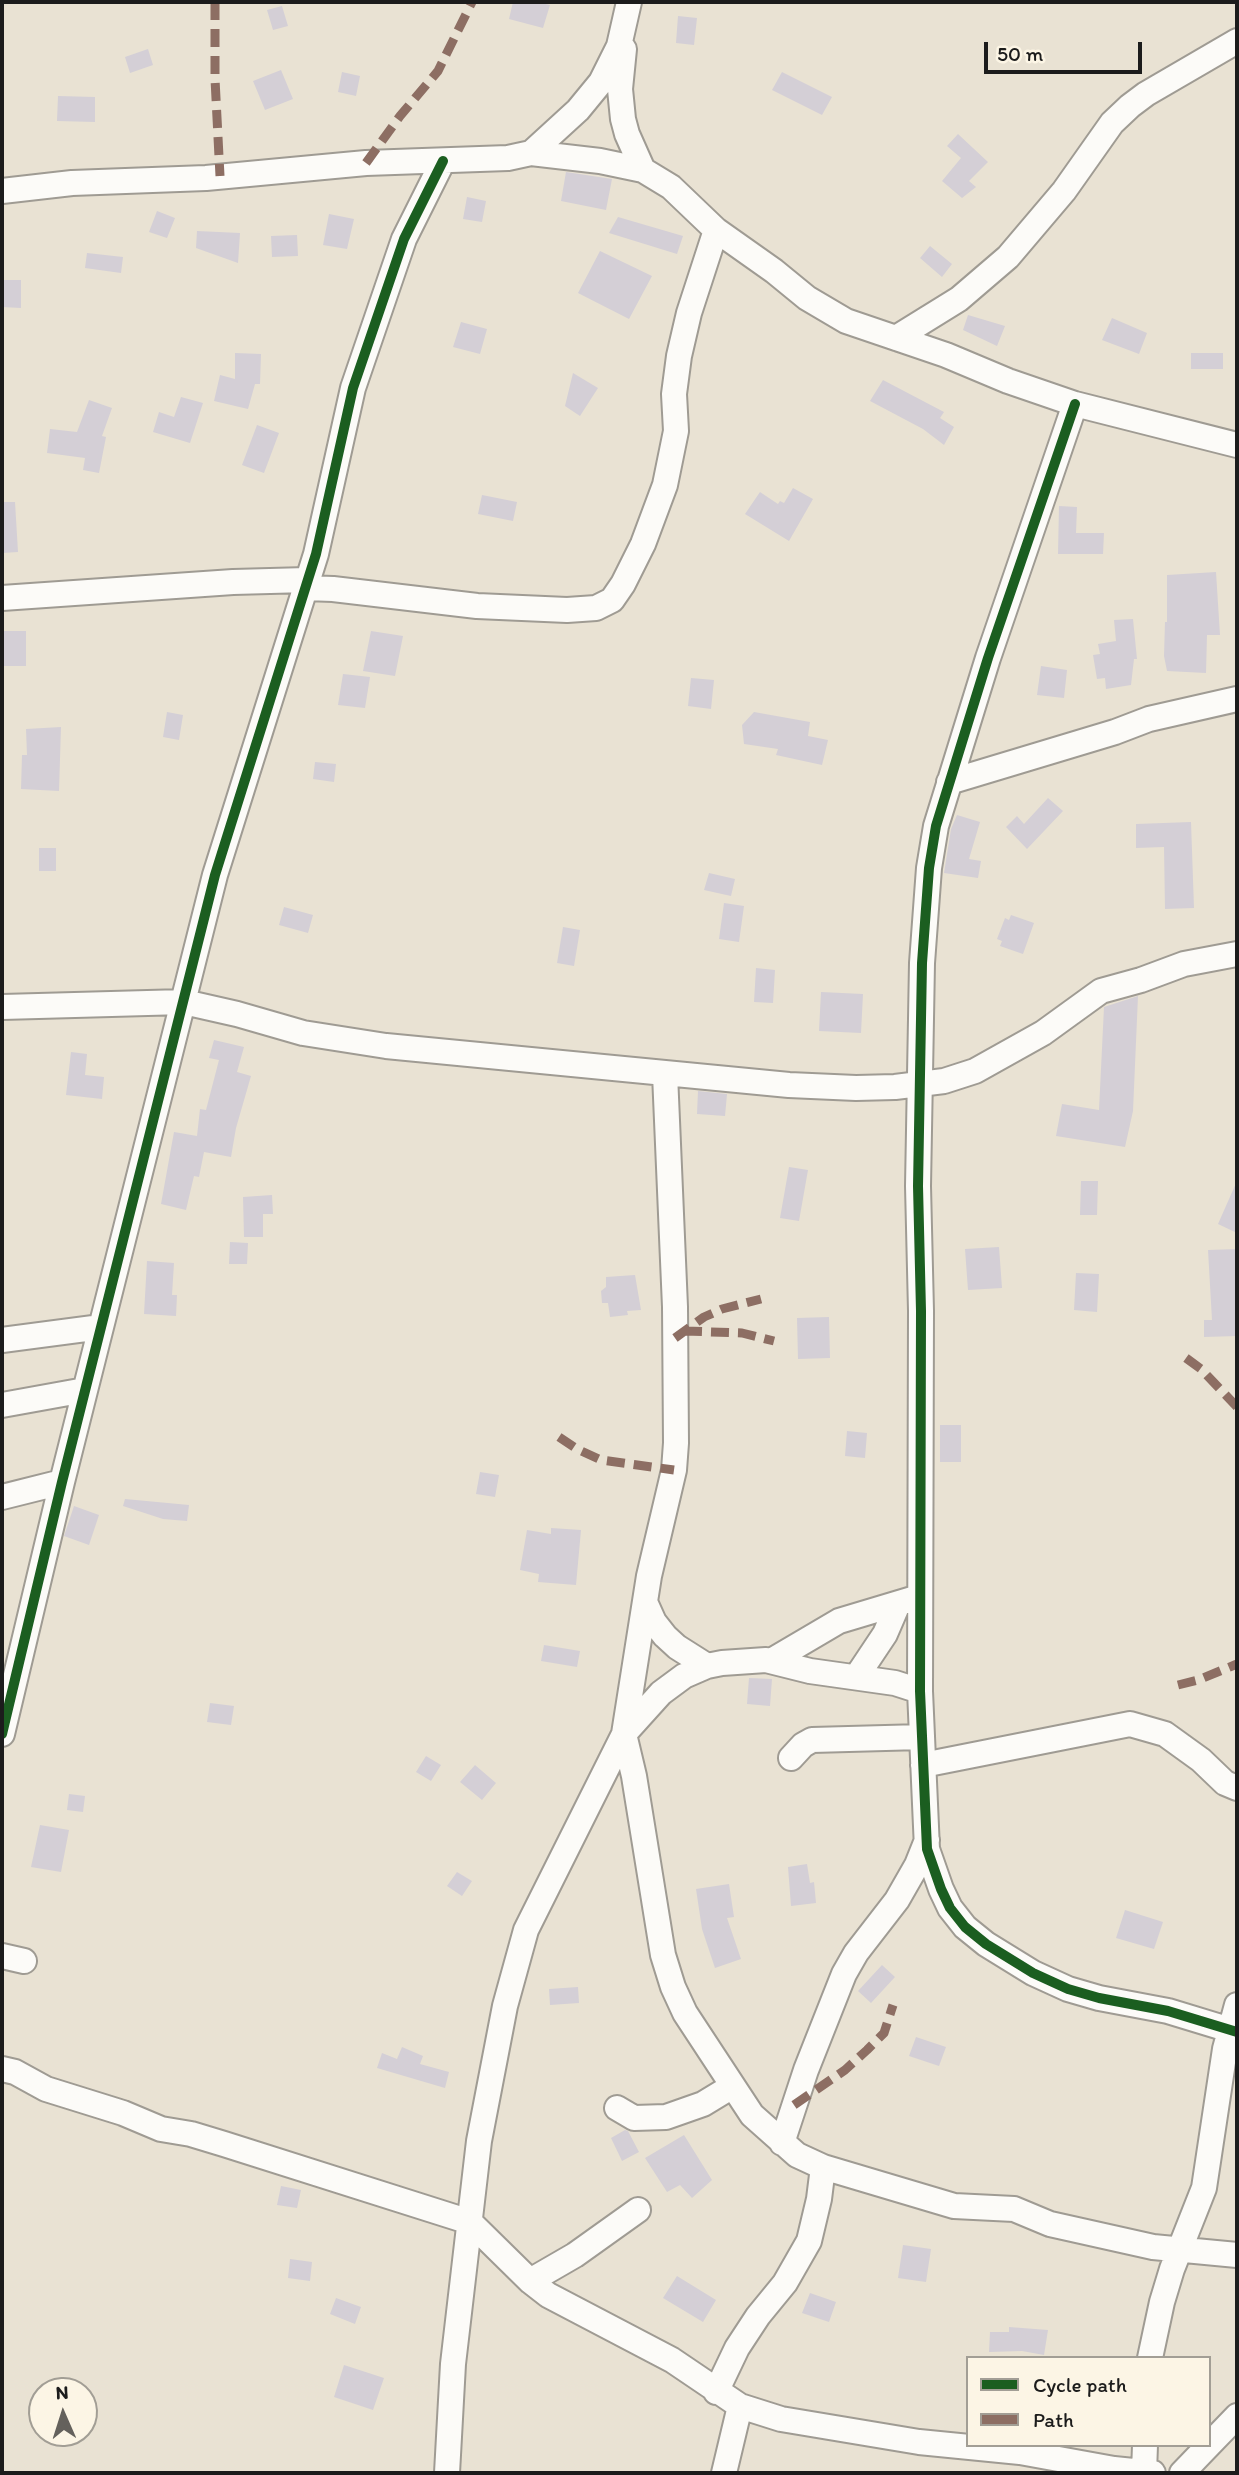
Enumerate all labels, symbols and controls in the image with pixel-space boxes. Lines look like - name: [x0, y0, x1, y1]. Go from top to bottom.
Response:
- scale bar: [987, 28, 1144, 72]
- text: 50 m: [997, 41, 1043, 66]
- legend: [966, 2356, 1211, 2447]
- text: Cycle path: [1033, 2372, 1127, 2397]
- north arrow: [28, 2377, 98, 2447]
- text: N: [55, 2381, 69, 2404]
- text: Path: [1033, 2407, 1074, 2432]

